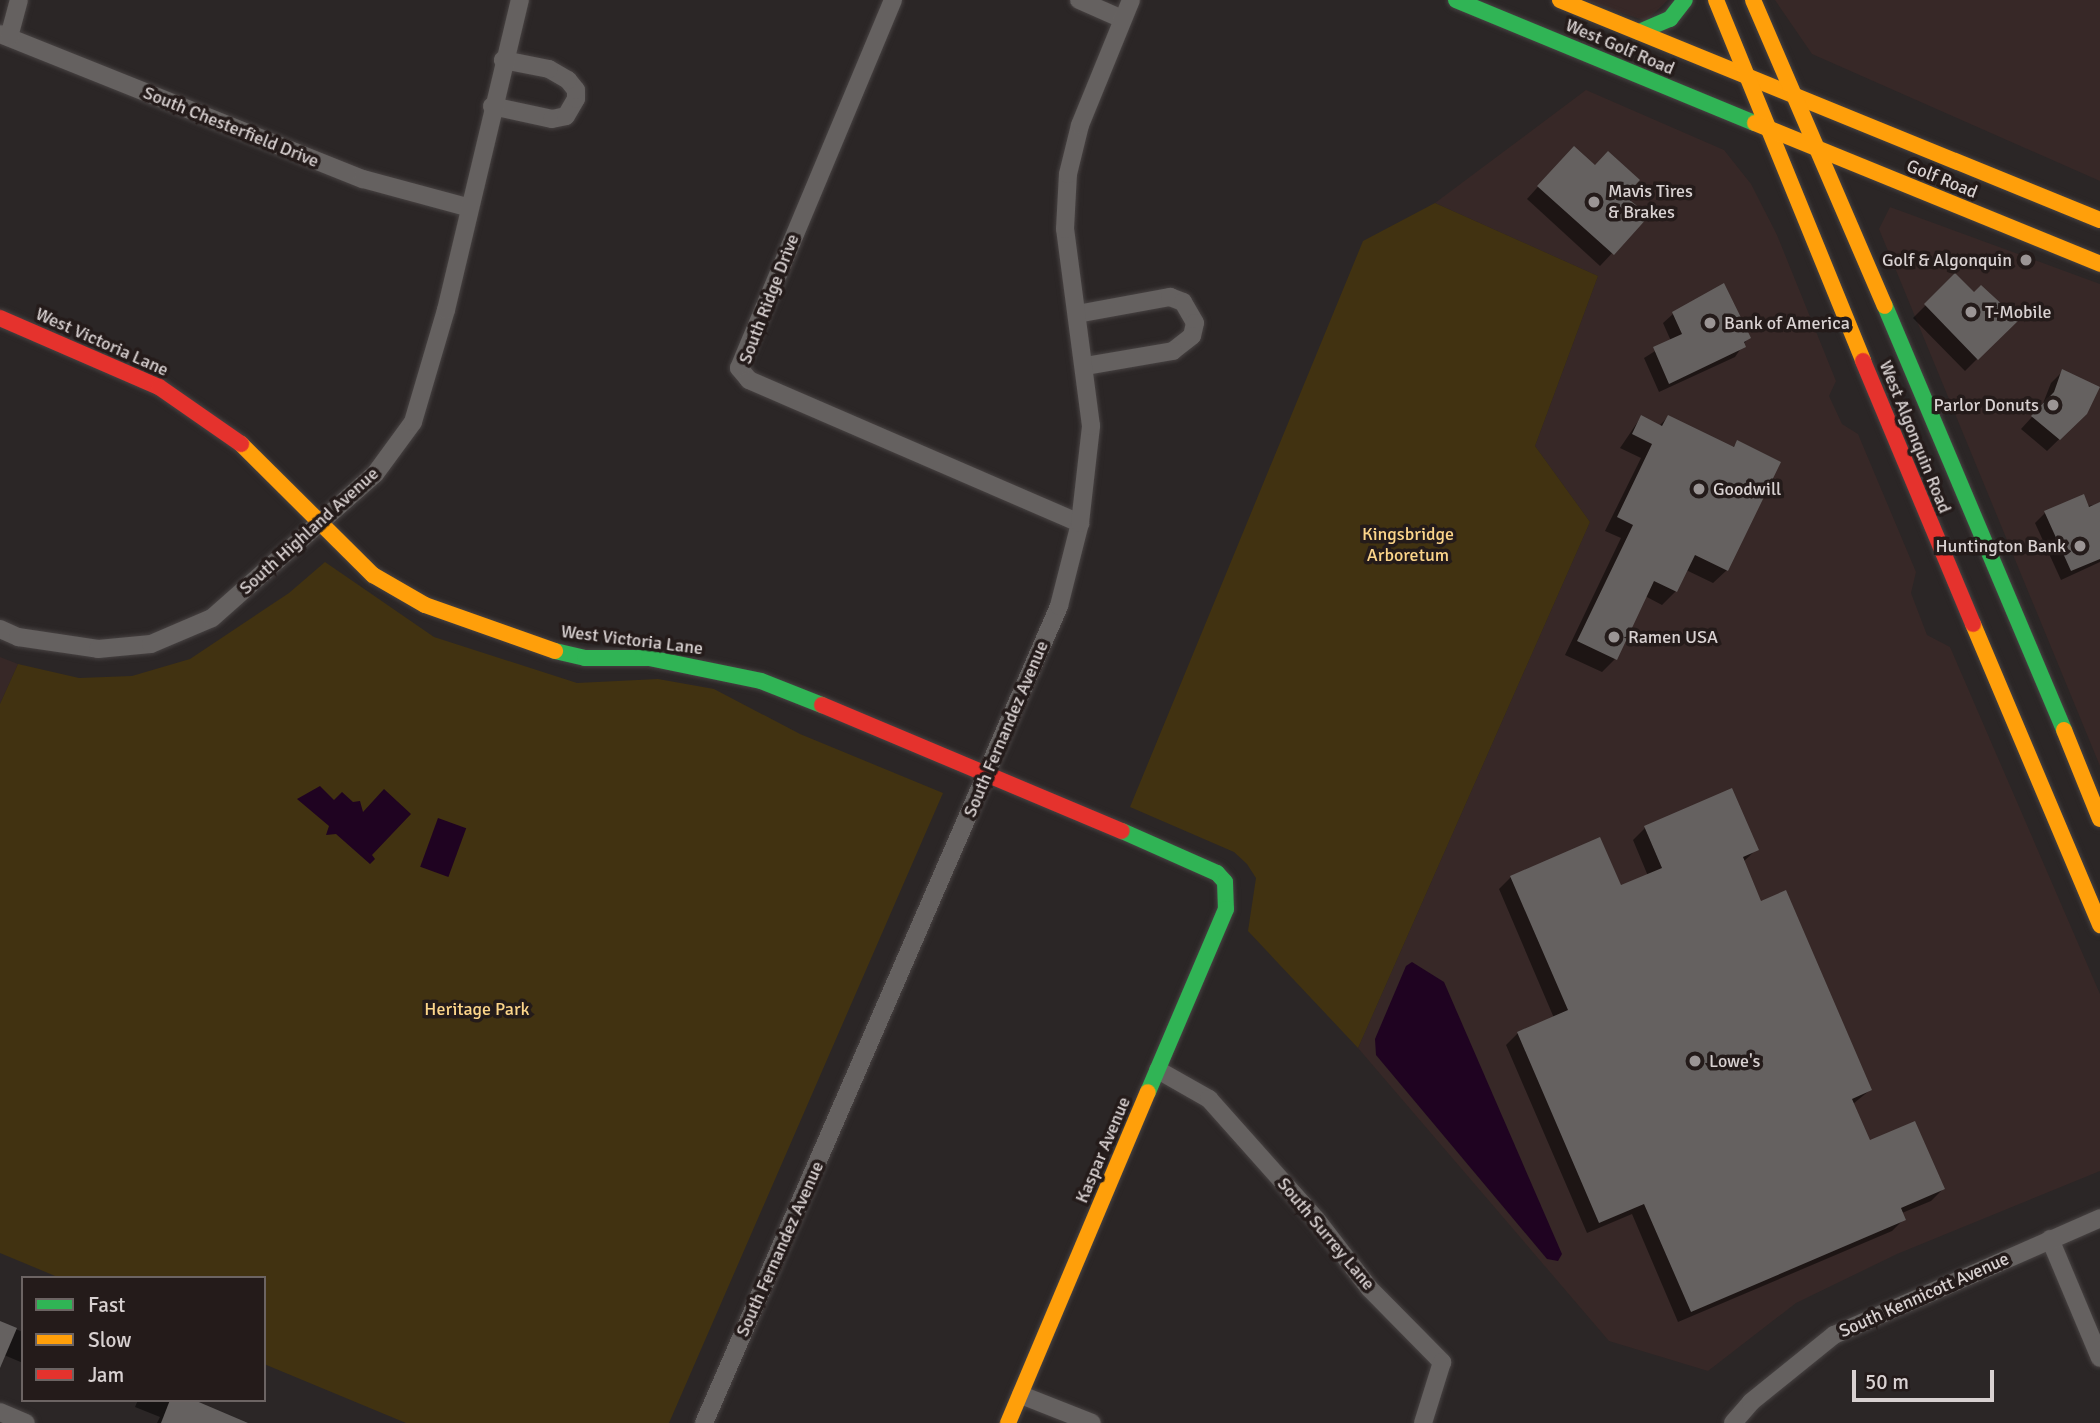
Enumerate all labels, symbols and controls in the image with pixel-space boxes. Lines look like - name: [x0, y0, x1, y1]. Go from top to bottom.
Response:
- street label: West Golf Road: [1562, 14, 1678, 80]
- street label: South Chesterfield Drive: [140, 82, 322, 172]
- street label: Golf Road: [1903, 155, 1981, 203]
- place label: Mavis Tires & Brakes: [1608, 181, 1693, 224]
- marker: Mavis Tires & Brakes: [1586, 194, 1602, 210]
- street label: South Ridge Drive: [734, 231, 804, 367]
- place label: Golf & Algonquin: [1882, 249, 2012, 271]
- marker: Golf & Algonquin: [2018, 252, 2034, 268]
- place label: T-Mobile: [1985, 301, 2052, 323]
- street label: West Victoria Lane: [32, 303, 172, 381]
- marker: T-Mobile: [1963, 304, 1979, 320]
- place label: Bank of America: [1724, 312, 1850, 334]
- marker: Bank of America: [1702, 315, 1718, 331]
- street label: West Algonquin Road: [1874, 357, 1956, 517]
- place label: Parlor Donuts: [1934, 394, 2039, 416]
- marker: Parlor Donuts: [2045, 397, 2061, 413]
- street label: South Highland Avenue: [235, 463, 383, 599]
- place label: Goodwill: [1713, 478, 1781, 500]
- marker: Goodwill: [1691, 481, 1707, 497]
- park label: Kingsbridge Arboretum: [1362, 524, 1454, 566]
- place label: Huntington Bank: [1935, 535, 2066, 557]
- marker: Huntington Bank: [2072, 538, 2088, 554]
- street label: West Victoria Lane: [560, 621, 704, 659]
- place label: Ramen USA: [1628, 626, 1718, 648]
- marker: Ramen USA: [1606, 629, 1622, 645]
- street label: South Fernandez Avenue: [959, 638, 1053, 820]
- park label: Heritage Park: [424, 998, 530, 1020]
- place label: Lowe's: [1709, 1050, 1760, 1072]
- marker: Lowe's: [1687, 1053, 1703, 1069]
- street label: Kaspar Avenue: [1071, 1094, 1135, 1206]
- street label: South Fernandez Avenue: [732, 1158, 828, 1340]
- street label: South Surrey Lane: [1273, 1173, 1379, 1295]
- street label: South Kennicott Avenue: [1836, 1248, 2012, 1342]
- legend: [21, 1276, 266, 1402]
- text: Fast: [88, 1292, 125, 1318]
- text: Slow: [88, 1327, 132, 1353]
- scale bar: [1855, 1356, 1997, 1400]
- text: Jam: [88, 1362, 124, 1388]
- text: 50 m: [1865, 1369, 1909, 1395]

